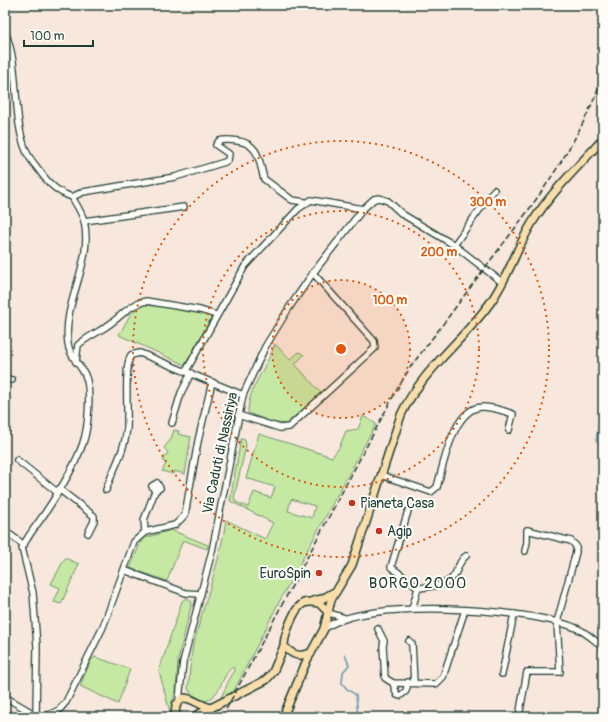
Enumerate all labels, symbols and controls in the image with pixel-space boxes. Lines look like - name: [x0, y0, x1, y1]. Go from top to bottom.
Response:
- scale bar: [24, 22, 93, 48]
- text: 100 m: [30, 29, 65, 44]
- text: 300 m: [470, 195, 507, 210]
- text: 200 m: [421, 245, 458, 260]
- text: 100 m: [373, 293, 408, 308]
- centre of rings: [334, 342, 348, 356]
- street label: Via Caduti di Nassiriya: [199, 391, 241, 515]
- place label: Pianeta Casa: [360, 495, 434, 512]
- marker: Pianeta Casa: [347, 498, 357, 508]
- place label: Agip: [387, 523, 413, 540]
- marker: Agip: [374, 526, 384, 536]
- place label: EuroSpin: [259, 565, 311, 582]
- marker: EuroSpin: [314, 568, 324, 578]
- district label: BORGO 2000: [369, 574, 467, 593]

